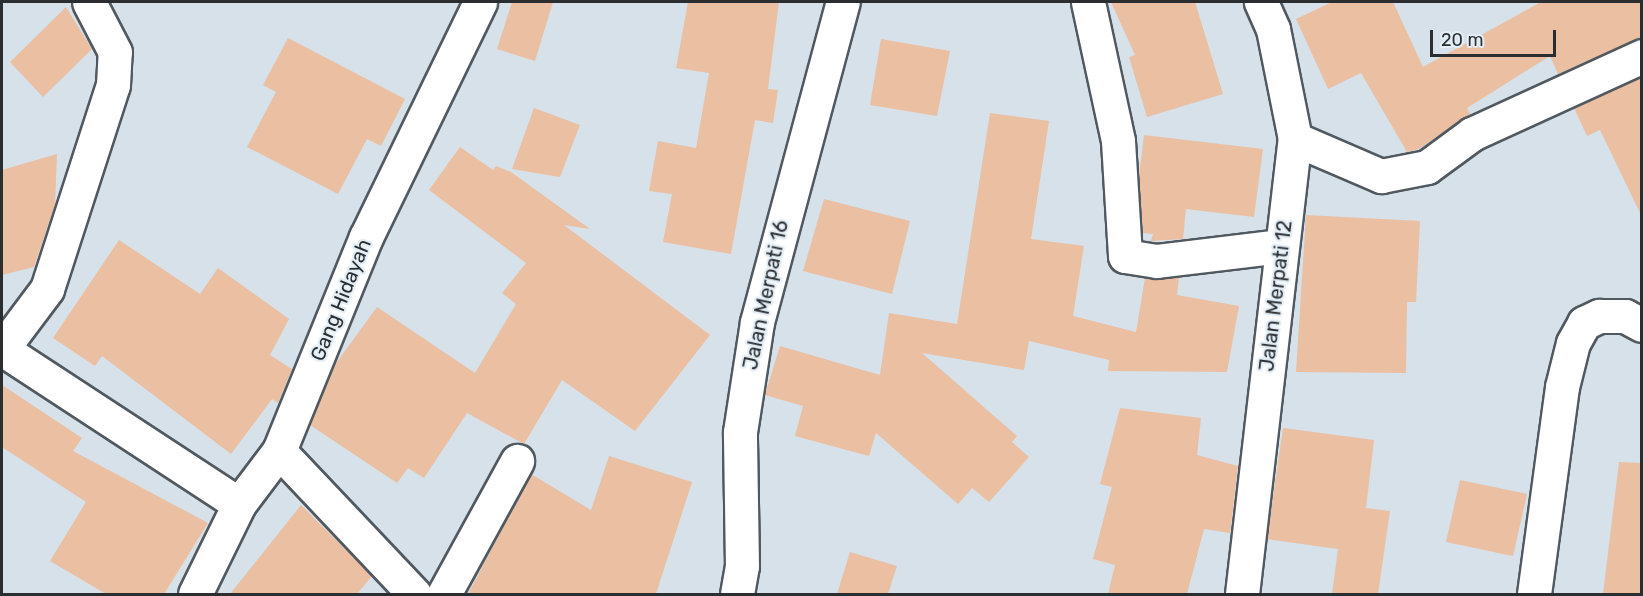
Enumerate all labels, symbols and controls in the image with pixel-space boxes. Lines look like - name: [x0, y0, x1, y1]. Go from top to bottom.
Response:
- scale bar: [1433, 18, 1559, 56]
- text: 20 m: [1441, 29, 1483, 51]
- street label: Jalan Merpati 16: [738, 218, 794, 372]
- street label: Jalan Merpati 12: [1255, 219, 1297, 373]
- street label: Gang Hidayah: [306, 236, 376, 364]

